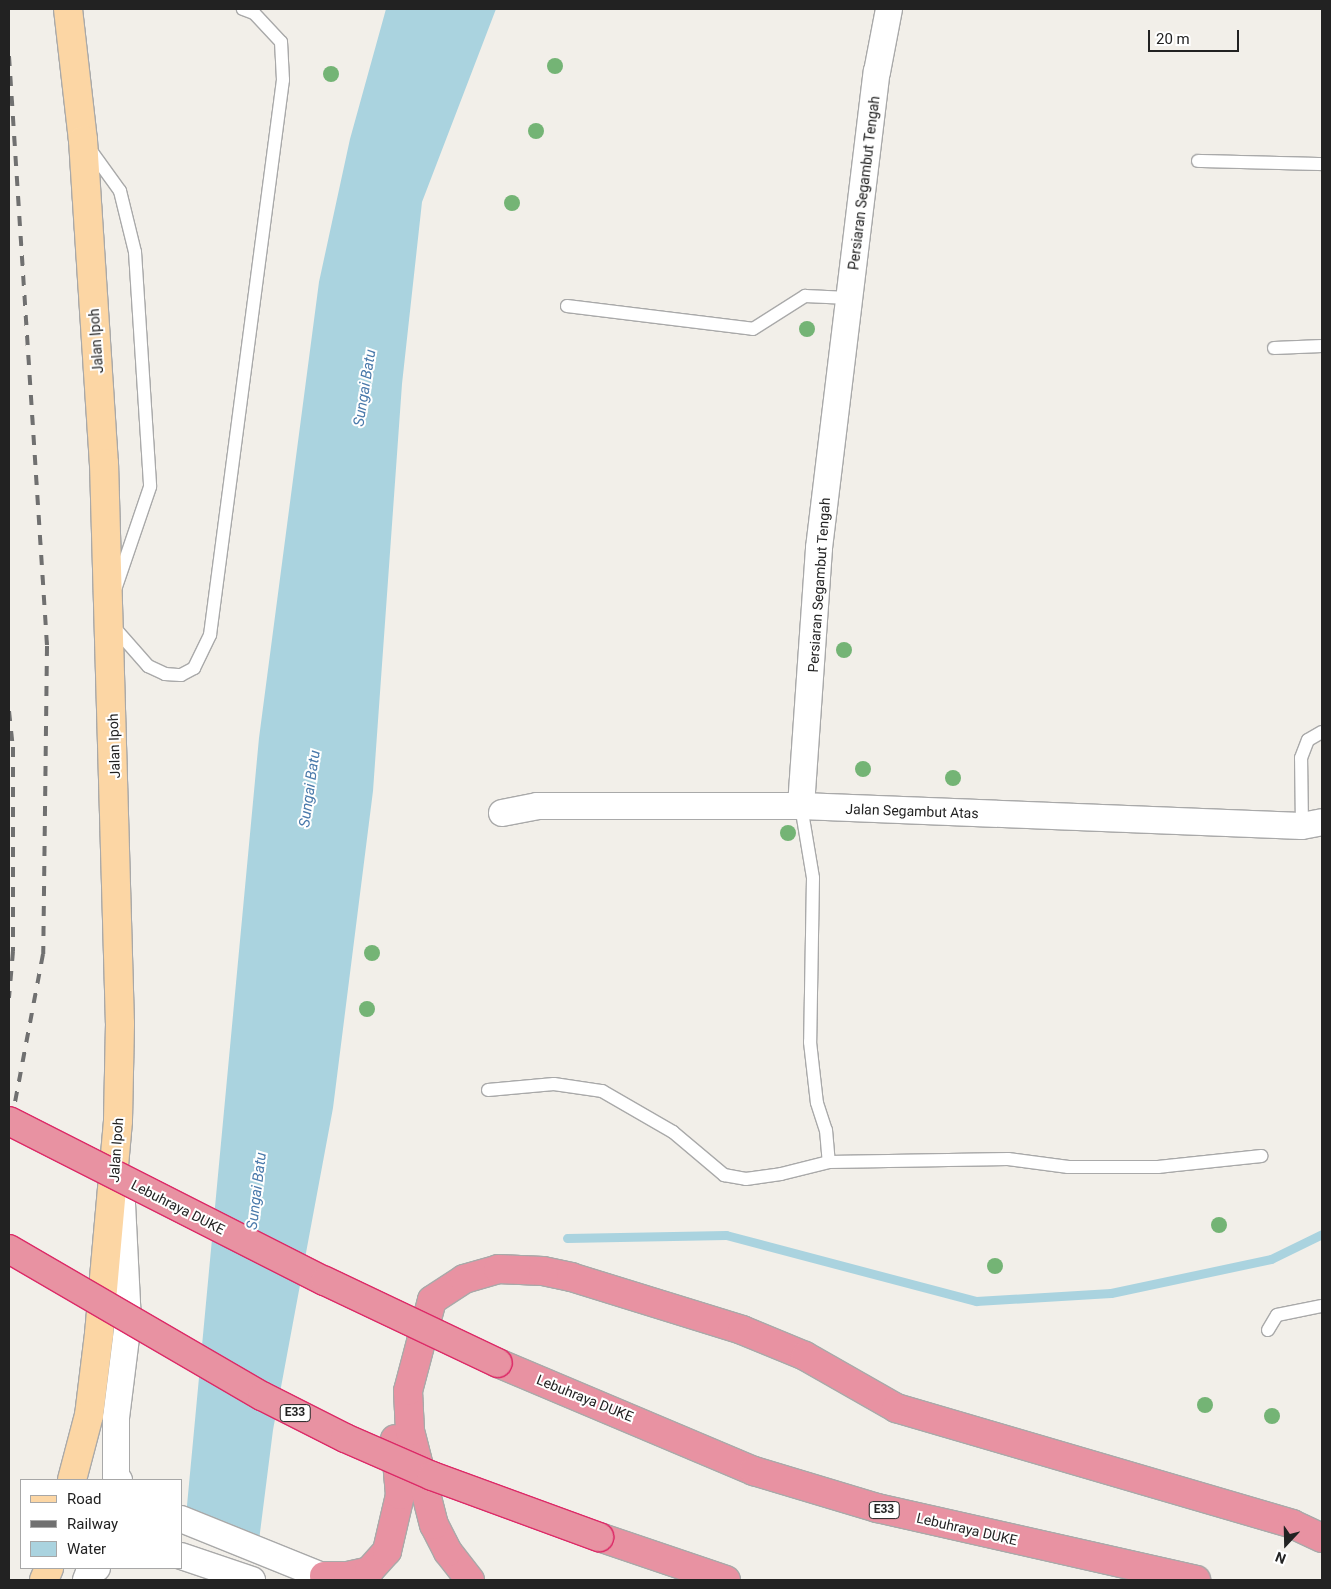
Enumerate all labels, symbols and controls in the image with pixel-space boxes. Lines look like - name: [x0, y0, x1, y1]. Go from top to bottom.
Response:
- scale bar: [1151, 20, 1242, 52]
- text: 20 m: [1156, 30, 1190, 48]
- street label: Persiaran Segambut Tengah: [845, 95, 883, 271]
- street label: Jalan Ipoh: [85, 308, 107, 374]
- water label: Sungai Batu: [350, 348, 380, 428]
- street label: Persiaran Segambut Tengah: [804, 497, 834, 673]
- street label: Jalan Ipoh: [104, 713, 124, 779]
- water label: Sungai Batu: [296, 749, 324, 829]
- street label: Jalan Segambut Atas: [845, 800, 979, 822]
- street label: Jalan Ipoh: [105, 1117, 127, 1183]
- water label: Sungai Batu: [243, 1151, 271, 1231]
- street label: Lebuhraya DUKE: [128, 1176, 228, 1238]
- street label: Lebuhraya DUKE: [534, 1371, 636, 1425]
- road number: E33: [279, 1404, 311, 1422]
- legend: [20, 1479, 182, 1569]
- text: Road: [67, 1490, 101, 1508]
- road number: E33: [868, 1500, 900, 1520]
- street label: Lebuhraya DUKE: [915, 1509, 1019, 1549]
- text: Railway: [67, 1515, 118, 1533]
- north arrow: [1261, 1519, 1311, 1569]
- text: Water: [67, 1540, 106, 1558]
- text: N: [1273, 1549, 1288, 1567]

